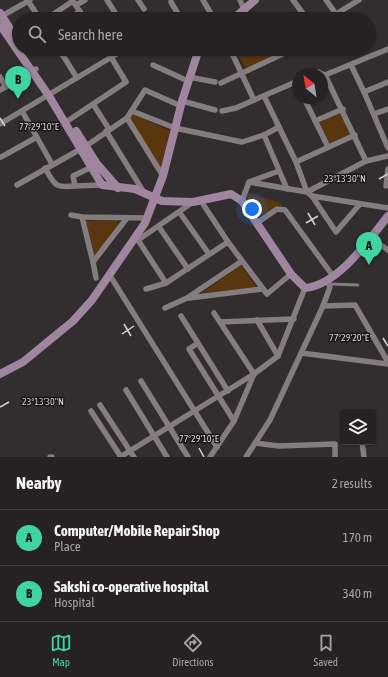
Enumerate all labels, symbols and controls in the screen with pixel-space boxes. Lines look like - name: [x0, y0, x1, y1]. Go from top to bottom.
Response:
- search box: [12, 12, 376, 56]
- icon: search: [26, 23, 48, 45]
- text: Search here: [58, 26, 123, 43]
- pin: B: [5, 66, 31, 99]
- north arrow: [292, 68, 328, 104]
- text: 77°29'10"E: [19, 121, 60, 132]
- text: 23°13'30"N: [324, 173, 366, 184]
- your location: [242, 199, 262, 219]
- pin: A: [356, 232, 382, 265]
- text: 77°29'20"E: [329, 332, 370, 343]
- text: 23°13'30"N: [22, 396, 64, 407]
- map controls: [340, 409, 376, 445]
- button: layers: [340, 409, 376, 445]
- text: 77°29'10"E: [179, 433, 220, 444]
- text: Nearby: [16, 473, 62, 493]
- text: 2 results: [332, 476, 372, 491]
- text: Computer/Mobile Repair Shop: [54, 522, 220, 539]
- text: A: [26, 530, 32, 545]
- text: 170 m: [343, 530, 372, 545]
- text: Place: [54, 539, 81, 554]
- text: Sakshi co-operative hospital: [54, 578, 209, 595]
- text: B: [26, 586, 32, 601]
- text: 340 m: [343, 586, 372, 601]
- text: Hospital: [54, 595, 95, 610]
- tab: Map: [50, 632, 72, 668]
- tab: Directions: [172, 632, 213, 668]
- tab: Saved: [314, 632, 338, 668]

